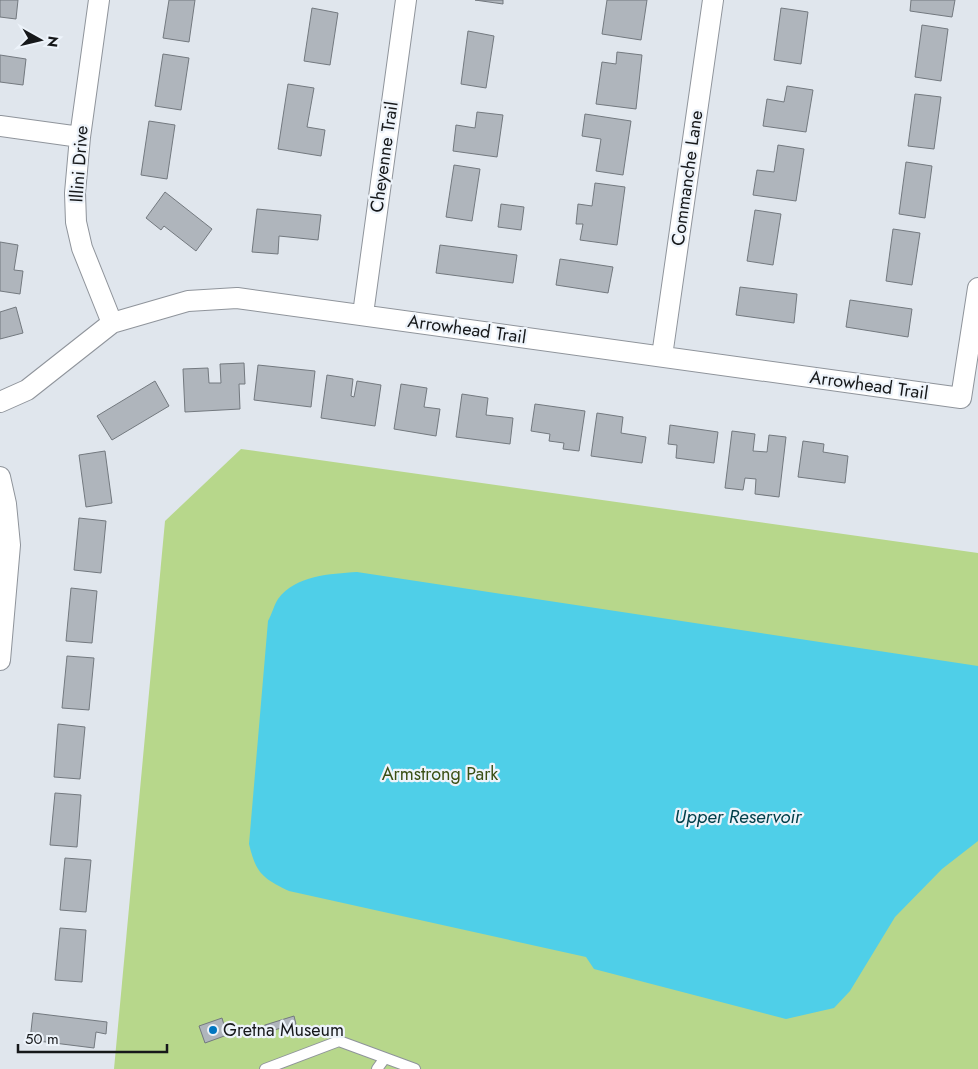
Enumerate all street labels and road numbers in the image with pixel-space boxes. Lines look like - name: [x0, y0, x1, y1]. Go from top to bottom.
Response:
- street label: Cheyenne Trail: [363, 100, 405, 214]
- street label: Commanche Lane: [665, 109, 709, 247]
- street label: Illini Drive: [63, 125, 95, 203]
- street label: Arrowhead Trail: [406, 308, 528, 350]
- street label: Arrowhead Trail: [808, 364, 930, 406]

